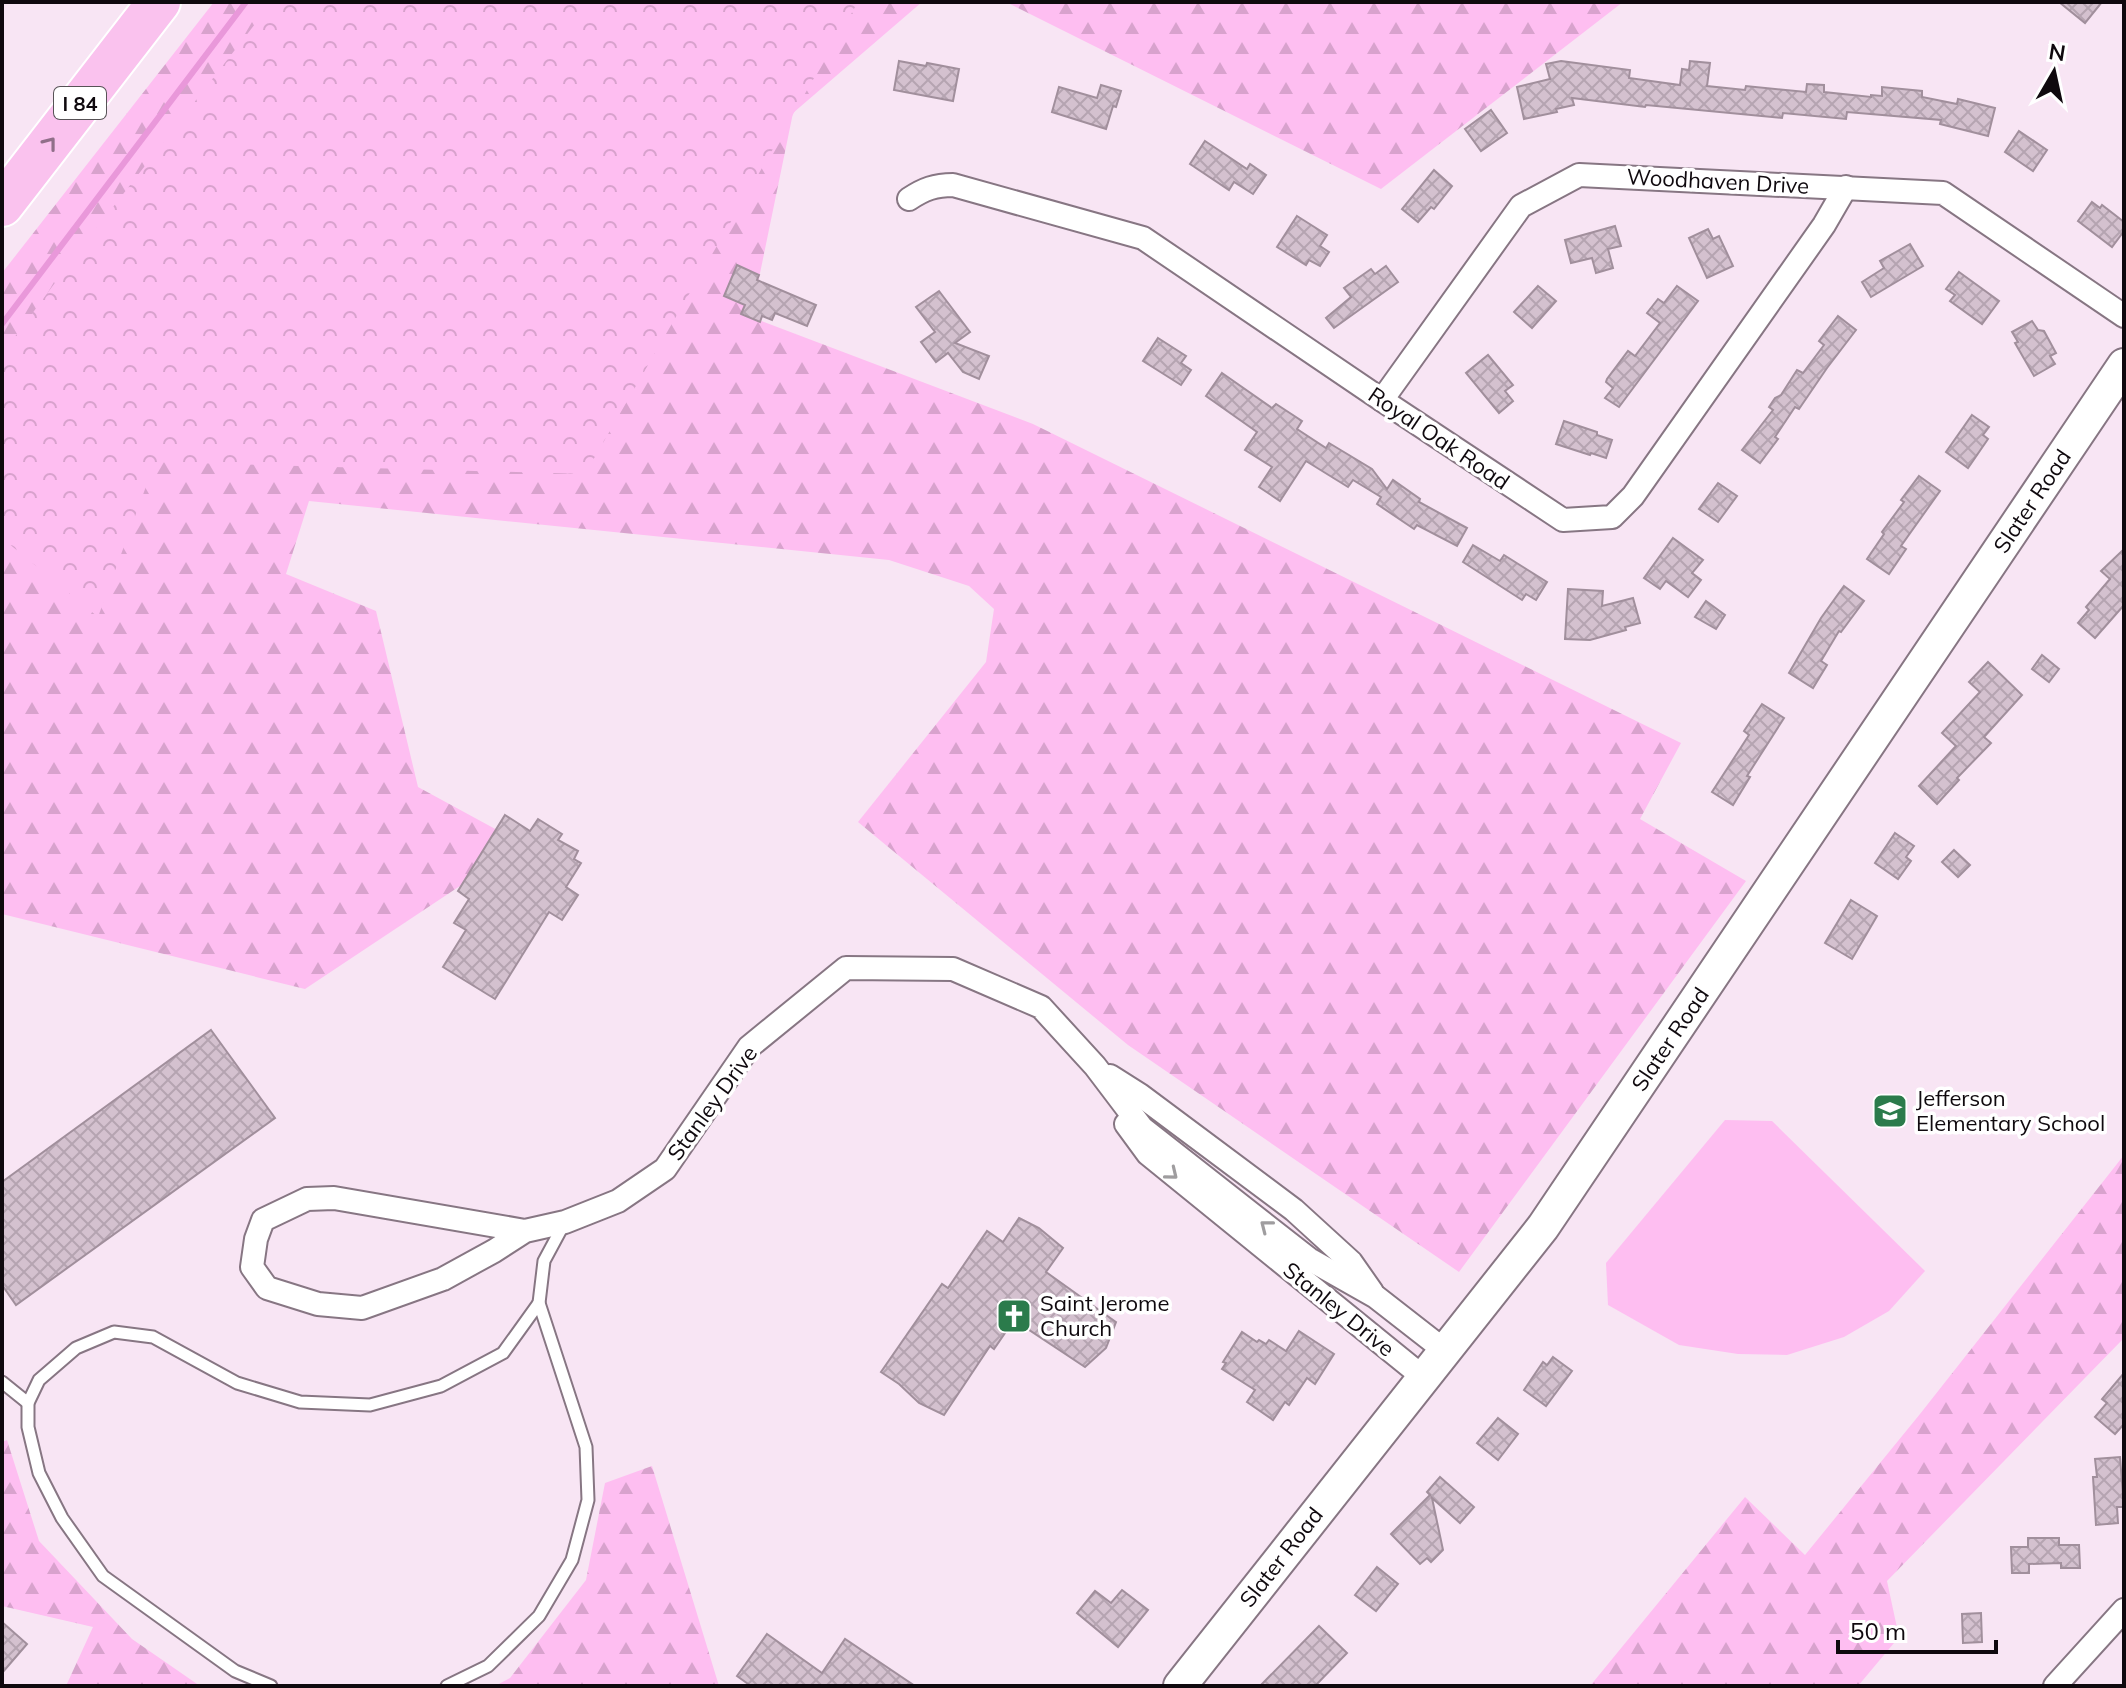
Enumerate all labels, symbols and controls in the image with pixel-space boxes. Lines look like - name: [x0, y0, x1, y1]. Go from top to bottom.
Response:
- north arrow: [2014, 32, 2094, 112]
- text: N: [2047, 37, 2068, 67]
- road number: I 84: [54, 87, 106, 119]
- one-way arrow: [40, 137, 54, 152]
- street label: Woodhaven Drive: [1626, 162, 1810, 200]
- street label: Royal Oak Road: [1363, 380, 1515, 496]
- street label: Slater Road: [1987, 444, 2077, 558]
- street label: Slater Road: [1625, 982, 1715, 1096]
- street label: Stanley Drive: [661, 1040, 763, 1166]
- place label: Jefferson Elementary School: [1916, 1084, 2105, 1137]
- school or university icon: Jefferson Elementary School: [1871, 1092, 1909, 1130]
- one-way arrow: [1163, 1164, 1178, 1178]
- one-way arrow: [1260, 1221, 1275, 1235]
- street label: Stanley Drive: [1278, 1256, 1400, 1362]
- place label: Saint Jerome Church: [1040, 1289, 1169, 1342]
- church icon: Saint Jerome Church: [995, 1297, 1033, 1335]
- street label: Slater Road: [1233, 1501, 1329, 1613]
- scale bar: [1838, 1604, 1996, 1654]
- text: 50 m: [1850, 1616, 1906, 1646]

